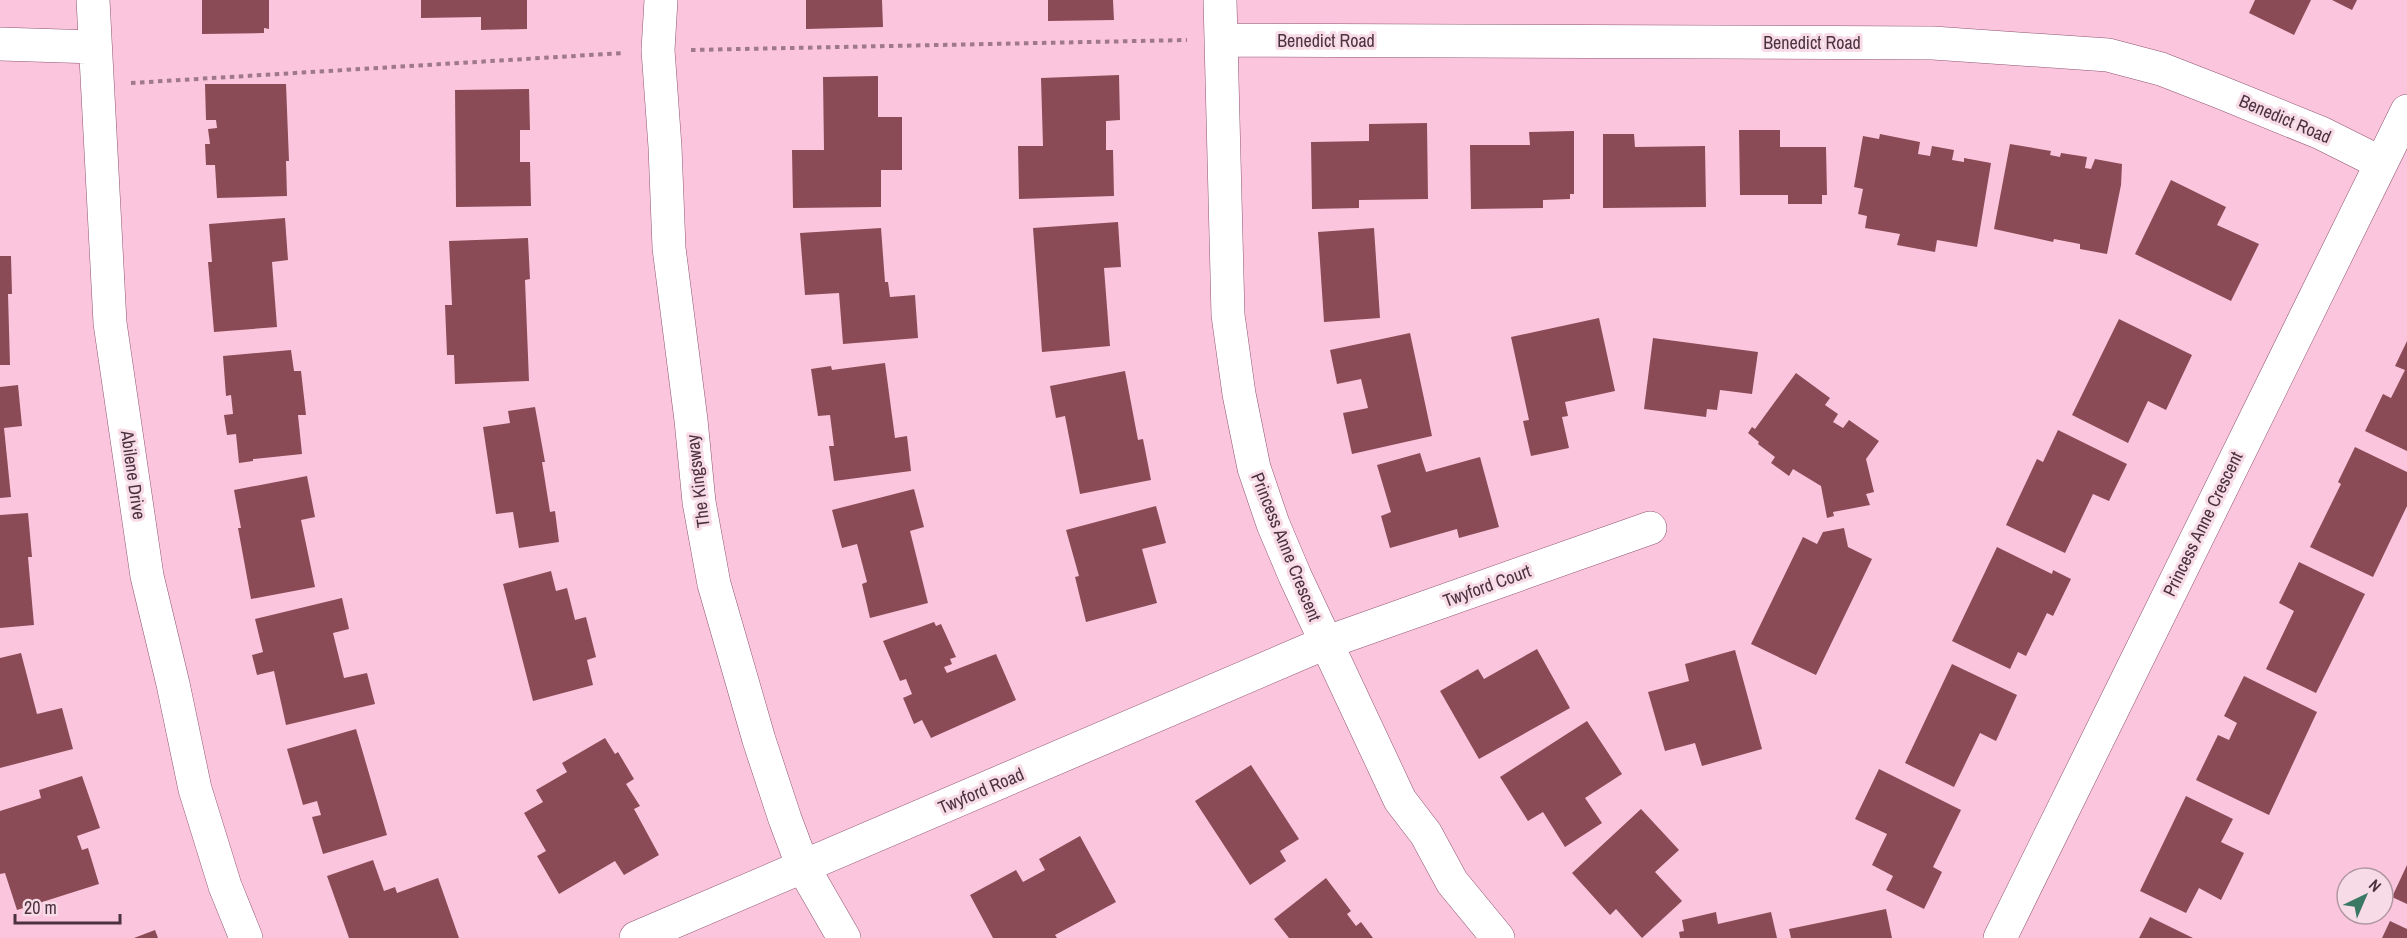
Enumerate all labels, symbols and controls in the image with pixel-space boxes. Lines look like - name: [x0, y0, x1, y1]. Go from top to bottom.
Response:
- street label: Benedict Road: [1277, 28, 1375, 53]
- street label: Benedict Road: [1763, 30, 1861, 55]
- street label: Benedict Road: [2235, 88, 2335, 149]
- street label: Abilene Drive: [115, 428, 152, 521]
- street label: The Kingsway: [679, 433, 716, 529]
- street label: Princess Anne Crescent: [2157, 447, 2248, 600]
- street label: Princess Anne Crescent: [1245, 469, 1328, 625]
- street label: Twyford Court: [1439, 558, 1534, 613]
- street label: Twyford Road: [934, 761, 1028, 820]
- north arrow: [2335, 866, 2395, 926]
- text: N: [2364, 874, 2386, 896]
- scale bar: [15, 887, 120, 925]
- text: 20 m: [24, 895, 57, 920]

